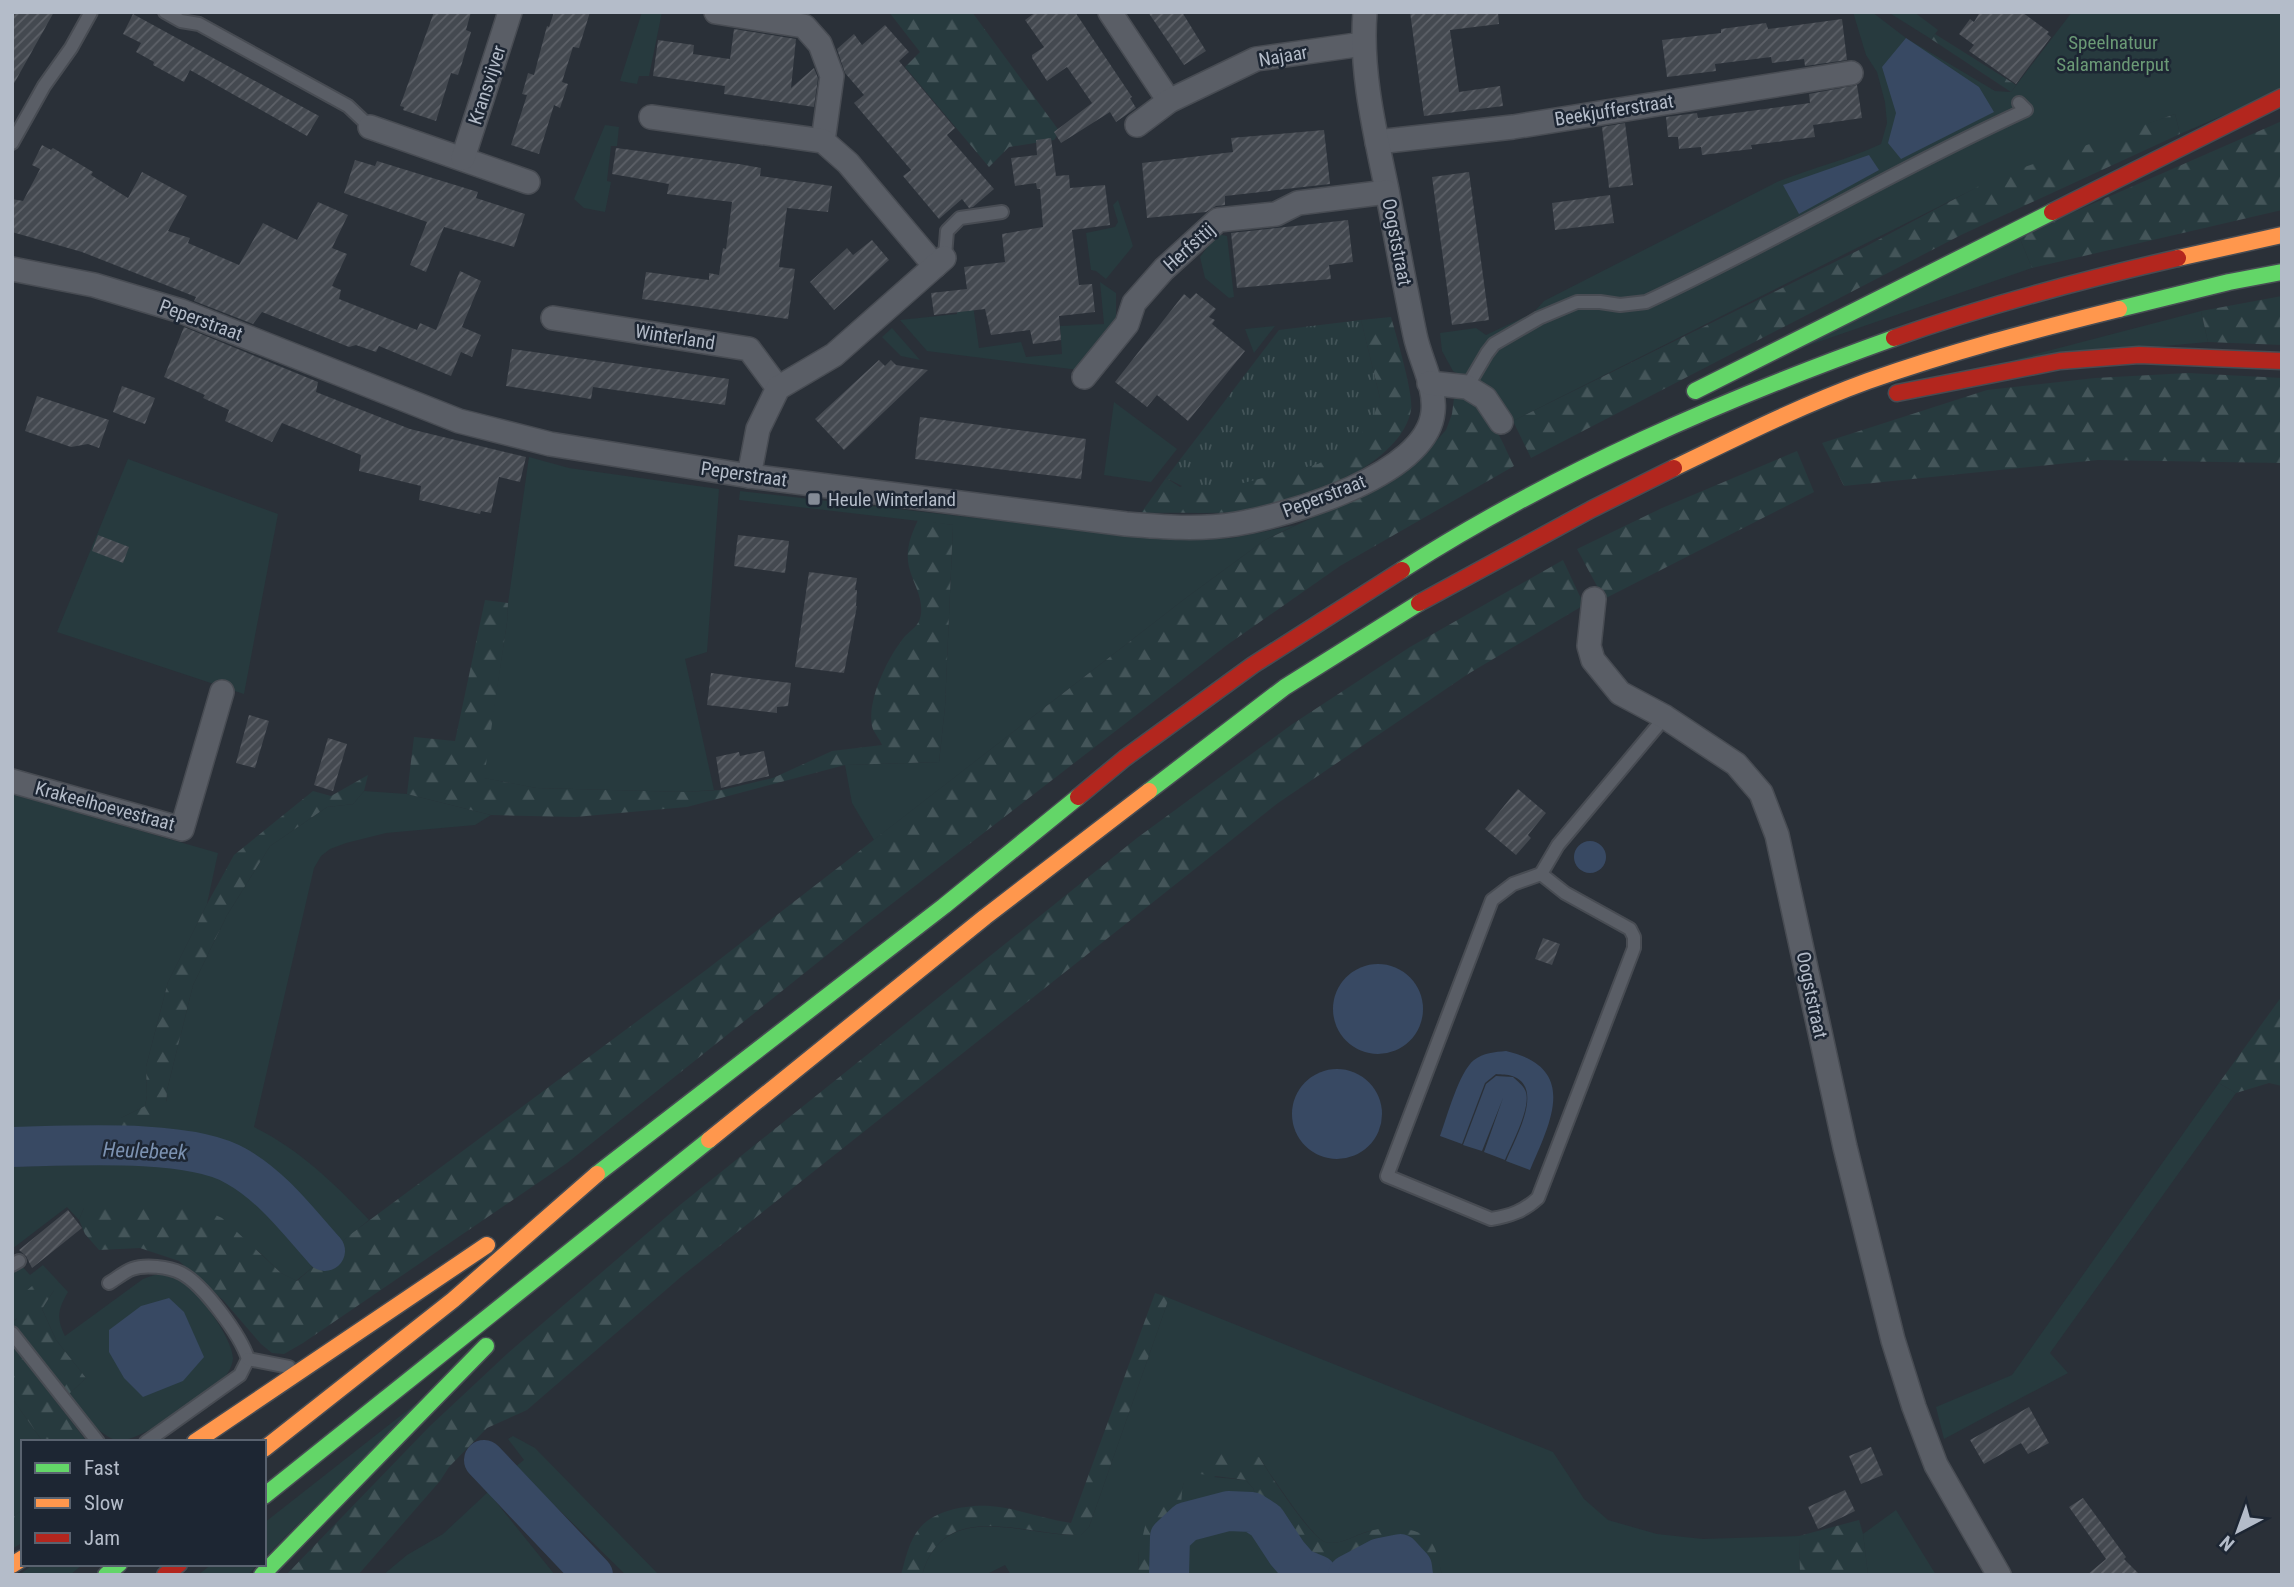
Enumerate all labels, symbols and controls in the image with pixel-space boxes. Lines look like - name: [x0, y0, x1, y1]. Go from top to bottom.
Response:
- park label: Speelnatuur Salamanderput: [2056, 31, 2170, 76]
- street label: Najaar: [1257, 40, 1309, 72]
- street label: Kransvijver: [463, 42, 511, 128]
- street label: Beekjufferstraat: [1553, 89, 1675, 131]
- street label: Oogststraat: [1377, 197, 1417, 287]
- street label: Herfsttij: [1159, 218, 1219, 276]
- street label: Peperstraat: [156, 294, 246, 346]
- street label: Winterland: [633, 319, 717, 355]
- street label: Peperstraat: [699, 457, 789, 491]
- street label: Peperstraat: [1279, 470, 1369, 522]
- place label: Heule Winterland: [828, 488, 956, 511]
- marker: Heule Winterland: [806, 491, 822, 507]
- street label: Krakeelhoevestraat: [33, 776, 177, 836]
- street label: Oogststraat: [1792, 949, 1832, 1041]
- water label: Heulebeek: [102, 1138, 188, 1164]
- legend: [21, 1440, 266, 1566]
- text: Fast: [84, 1456, 120, 1480]
- text: Slow: [84, 1491, 124, 1515]
- north arrow: [2203, 1496, 2273, 1566]
- text: Jam: [84, 1526, 120, 1550]
- text: N: [2215, 1531, 2239, 1556]

